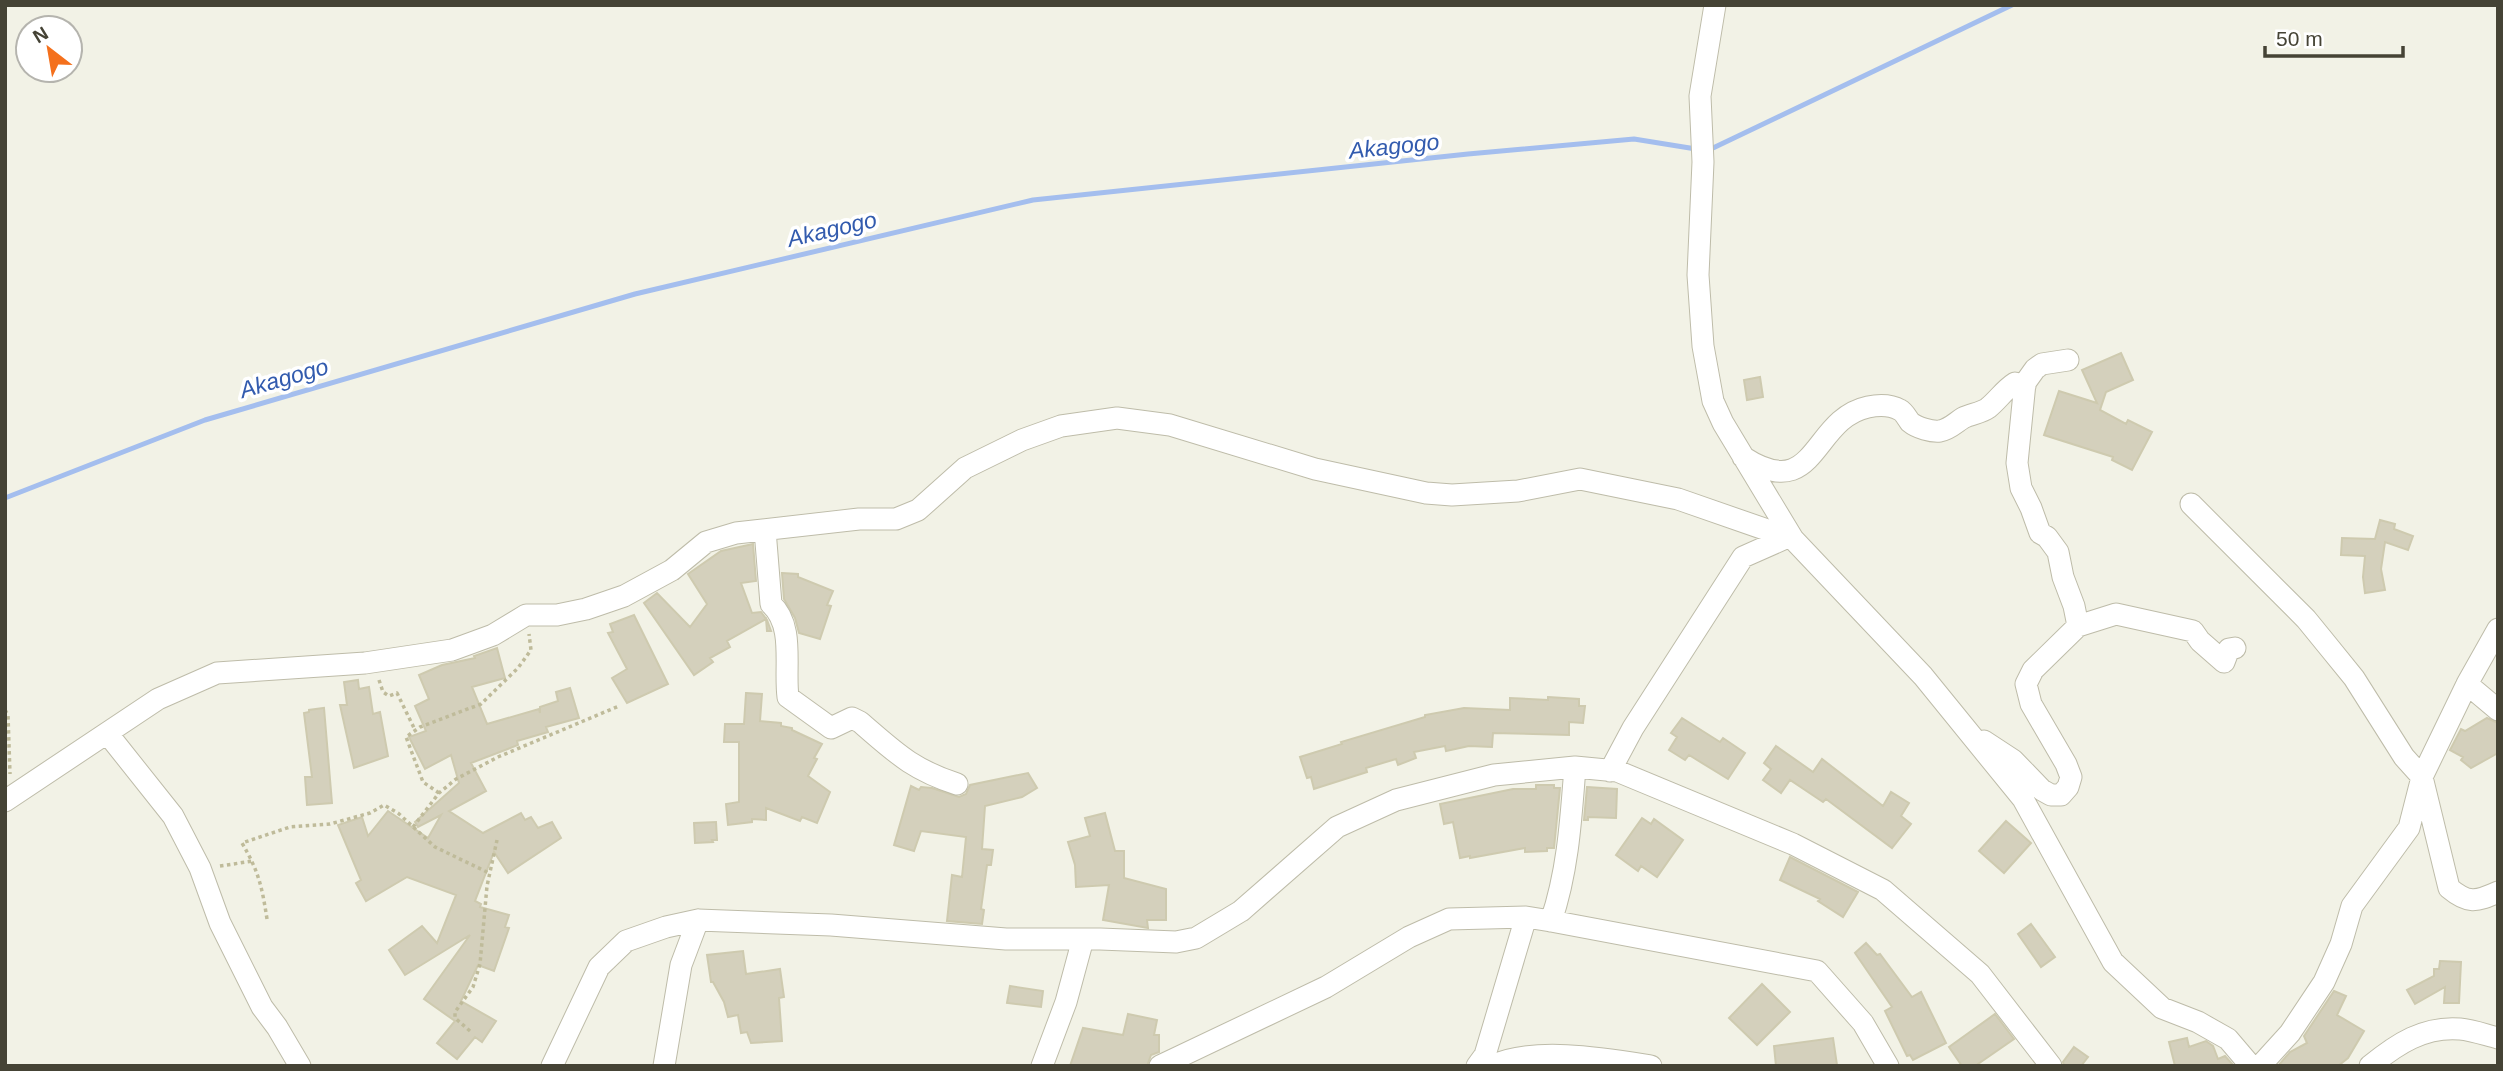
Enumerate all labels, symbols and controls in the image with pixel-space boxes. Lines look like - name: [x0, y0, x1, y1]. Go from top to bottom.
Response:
- north arrow: [14, 14, 84, 84]
- scale bar: [2265, 14, 2403, 58]
- text: N: [29, 22, 52, 47]
- text: 50 m: [2276, 27, 2323, 50]
- water label: Akagogo: [1345, 128, 1441, 164]
- water label: Akagogo: [783, 206, 879, 252]
- water label: Akagogo: [235, 353, 331, 404]

